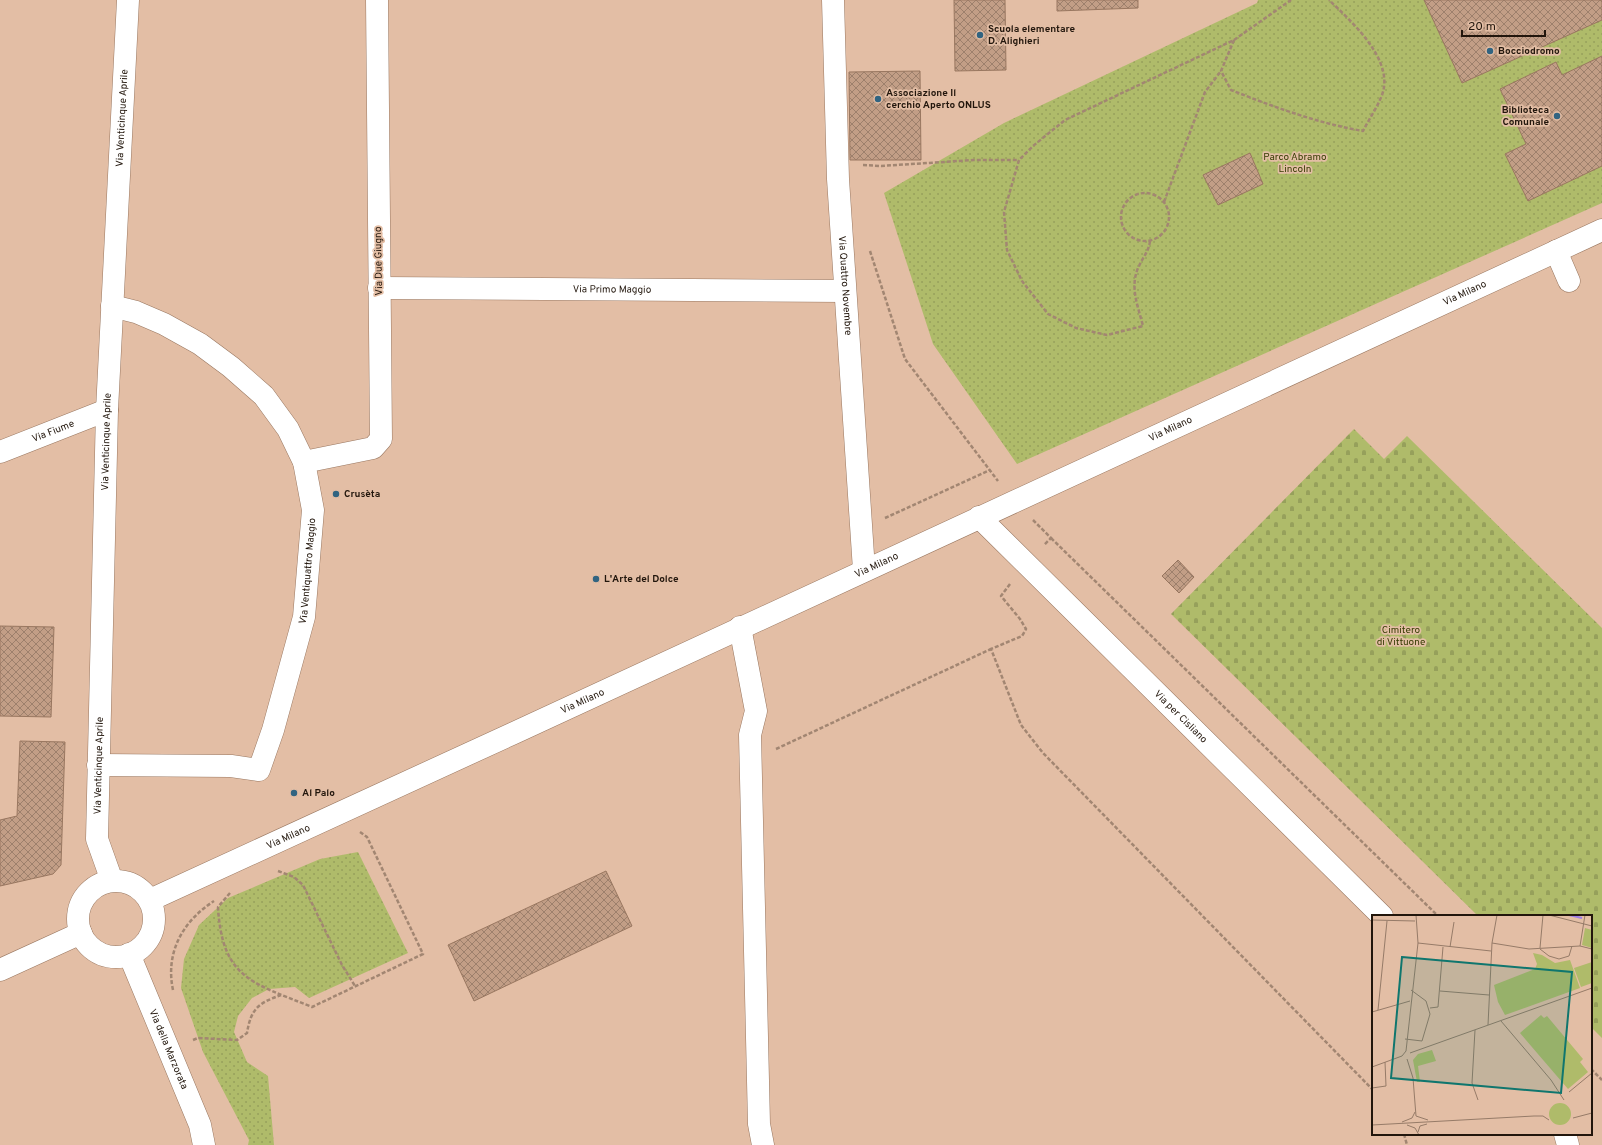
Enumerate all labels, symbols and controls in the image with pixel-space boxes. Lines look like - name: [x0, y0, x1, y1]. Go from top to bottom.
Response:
- scale bar: [1462, 12, 1545, 38]
- text: 20 m: [1468, 19, 1496, 35]
- place label: Scuola elementare D. Alighieri: [988, 23, 1075, 48]
- marker: Scuola elementare D. Alighieri: [975, 30, 985, 40]
- place label: Bocciodromo: [1498, 45, 1560, 58]
- marker: Bocciodromo: [1485, 46, 1495, 56]
- street label: Via Venticinque Aprile: [113, 69, 131, 167]
- place label: Associazione Il cerchio Aperto ONLUS: [886, 87, 991, 112]
- marker: Associazione Il cerchio Aperto ONLUS: [873, 94, 883, 104]
- place label: Biblioteca Comunale: [1502, 104, 1549, 129]
- marker: Biblioteca Comunale: [1552, 111, 1562, 121]
- park label: Parco Abramo Lincoln: [1263, 151, 1327, 176]
- street label: Via Due Giugno: [372, 226, 386, 296]
- street label: Via Quattro Novembre: [835, 235, 855, 336]
- street label: Via Milano: [1441, 277, 1489, 309]
- street label: Via Primo Maggio: [573, 283, 652, 296]
- street label: Via Venticinque Aprile: [99, 393, 114, 491]
- street label: Via Milano: [1147, 413, 1195, 445]
- street label: Via Fiume: [30, 417, 76, 445]
- place label: Crusèta: [344, 488, 380, 501]
- marker: Crusèta: [331, 489, 341, 499]
- street label: Via Ventiquattro Maggio: [296, 517, 319, 626]
- street label: Via Milano: [853, 549, 901, 581]
- place label: L'Arte del Dolce: [604, 573, 679, 586]
- marker: L'Arte del Dolce: [591, 574, 601, 584]
- park label: Cimitero di Vittuone: [1377, 624, 1425, 649]
- street label: Via Milano: [559, 685, 607, 717]
- street label: Via per Cisliano: [1151, 688, 1211, 746]
- street label: Via Venticinque Aprile: [91, 717, 106, 815]
- place label: Al Palo: [302, 787, 335, 800]
- marker: Al Palo: [289, 788, 299, 798]
- street label: Via Milano: [264, 821, 313, 852]
- inset map: [1372, 915, 1592, 1135]
- street label: Via della Marzorata: [146, 1007, 191, 1091]

